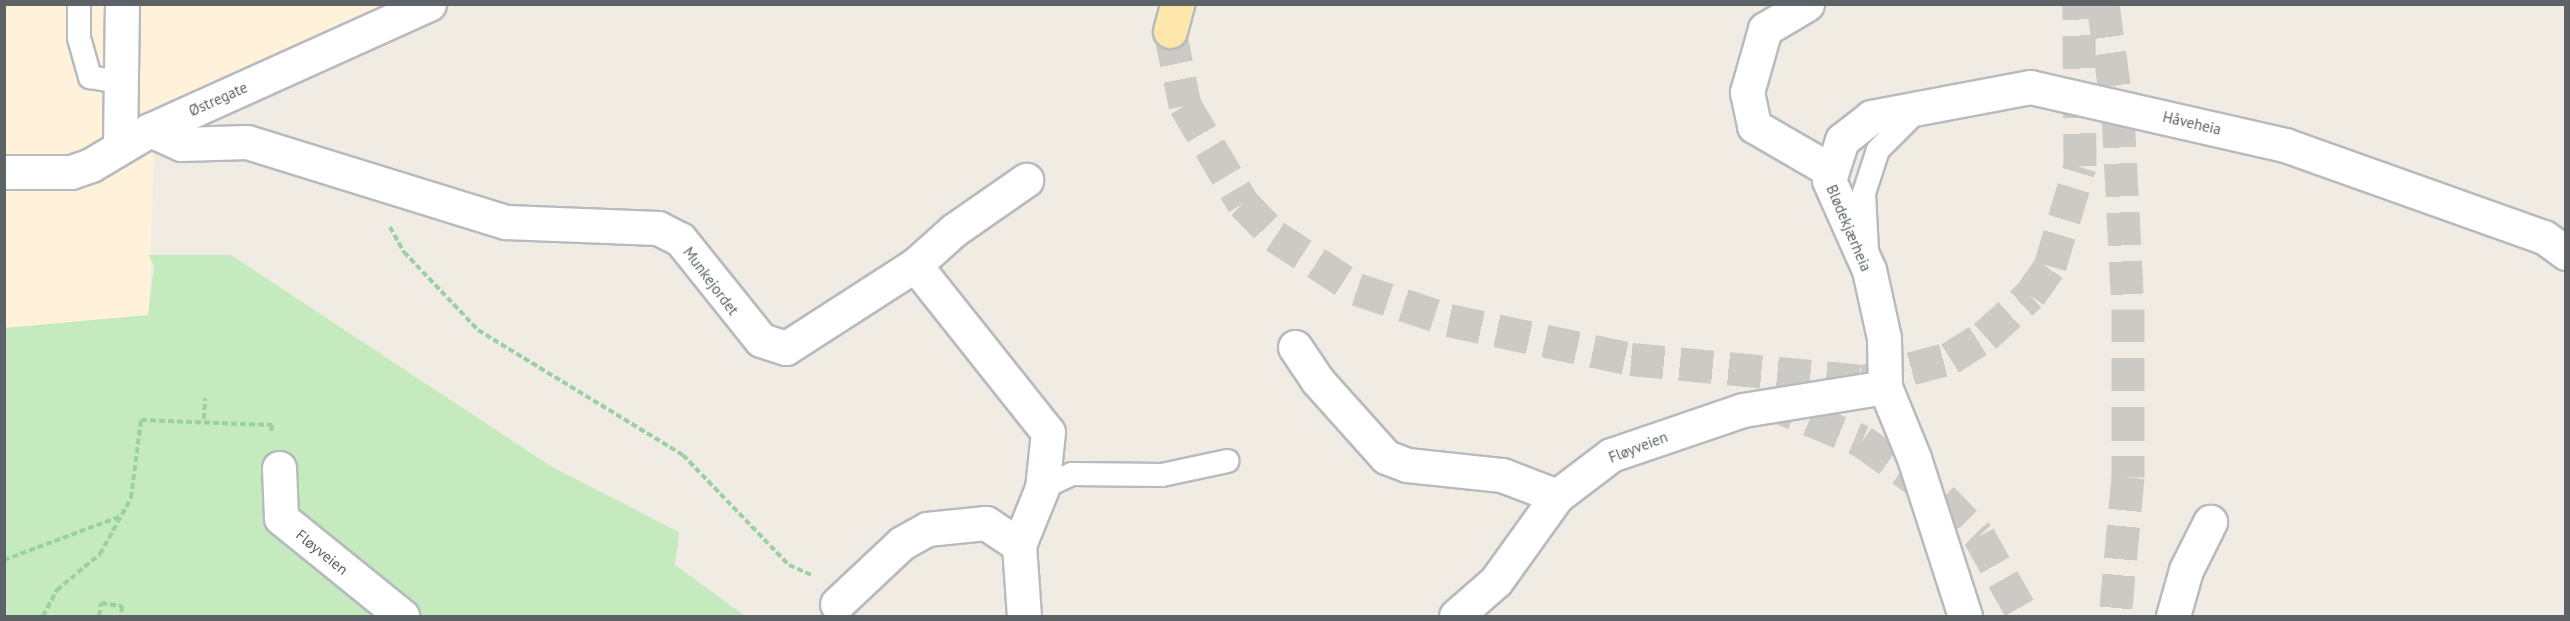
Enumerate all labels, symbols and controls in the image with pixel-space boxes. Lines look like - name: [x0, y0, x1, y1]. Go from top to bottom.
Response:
- street label: Østregate: [186, 78, 250, 120]
- street label: Håveheia: [2161, 108, 2223, 138]
- street label: Blødekjærheia: [1823, 182, 1875, 274]
- street label: Munkejordet: [680, 243, 742, 319]
- street label: Fløyveien: [1606, 428, 1670, 466]
- street label: Fløyveien: [292, 526, 352, 578]

